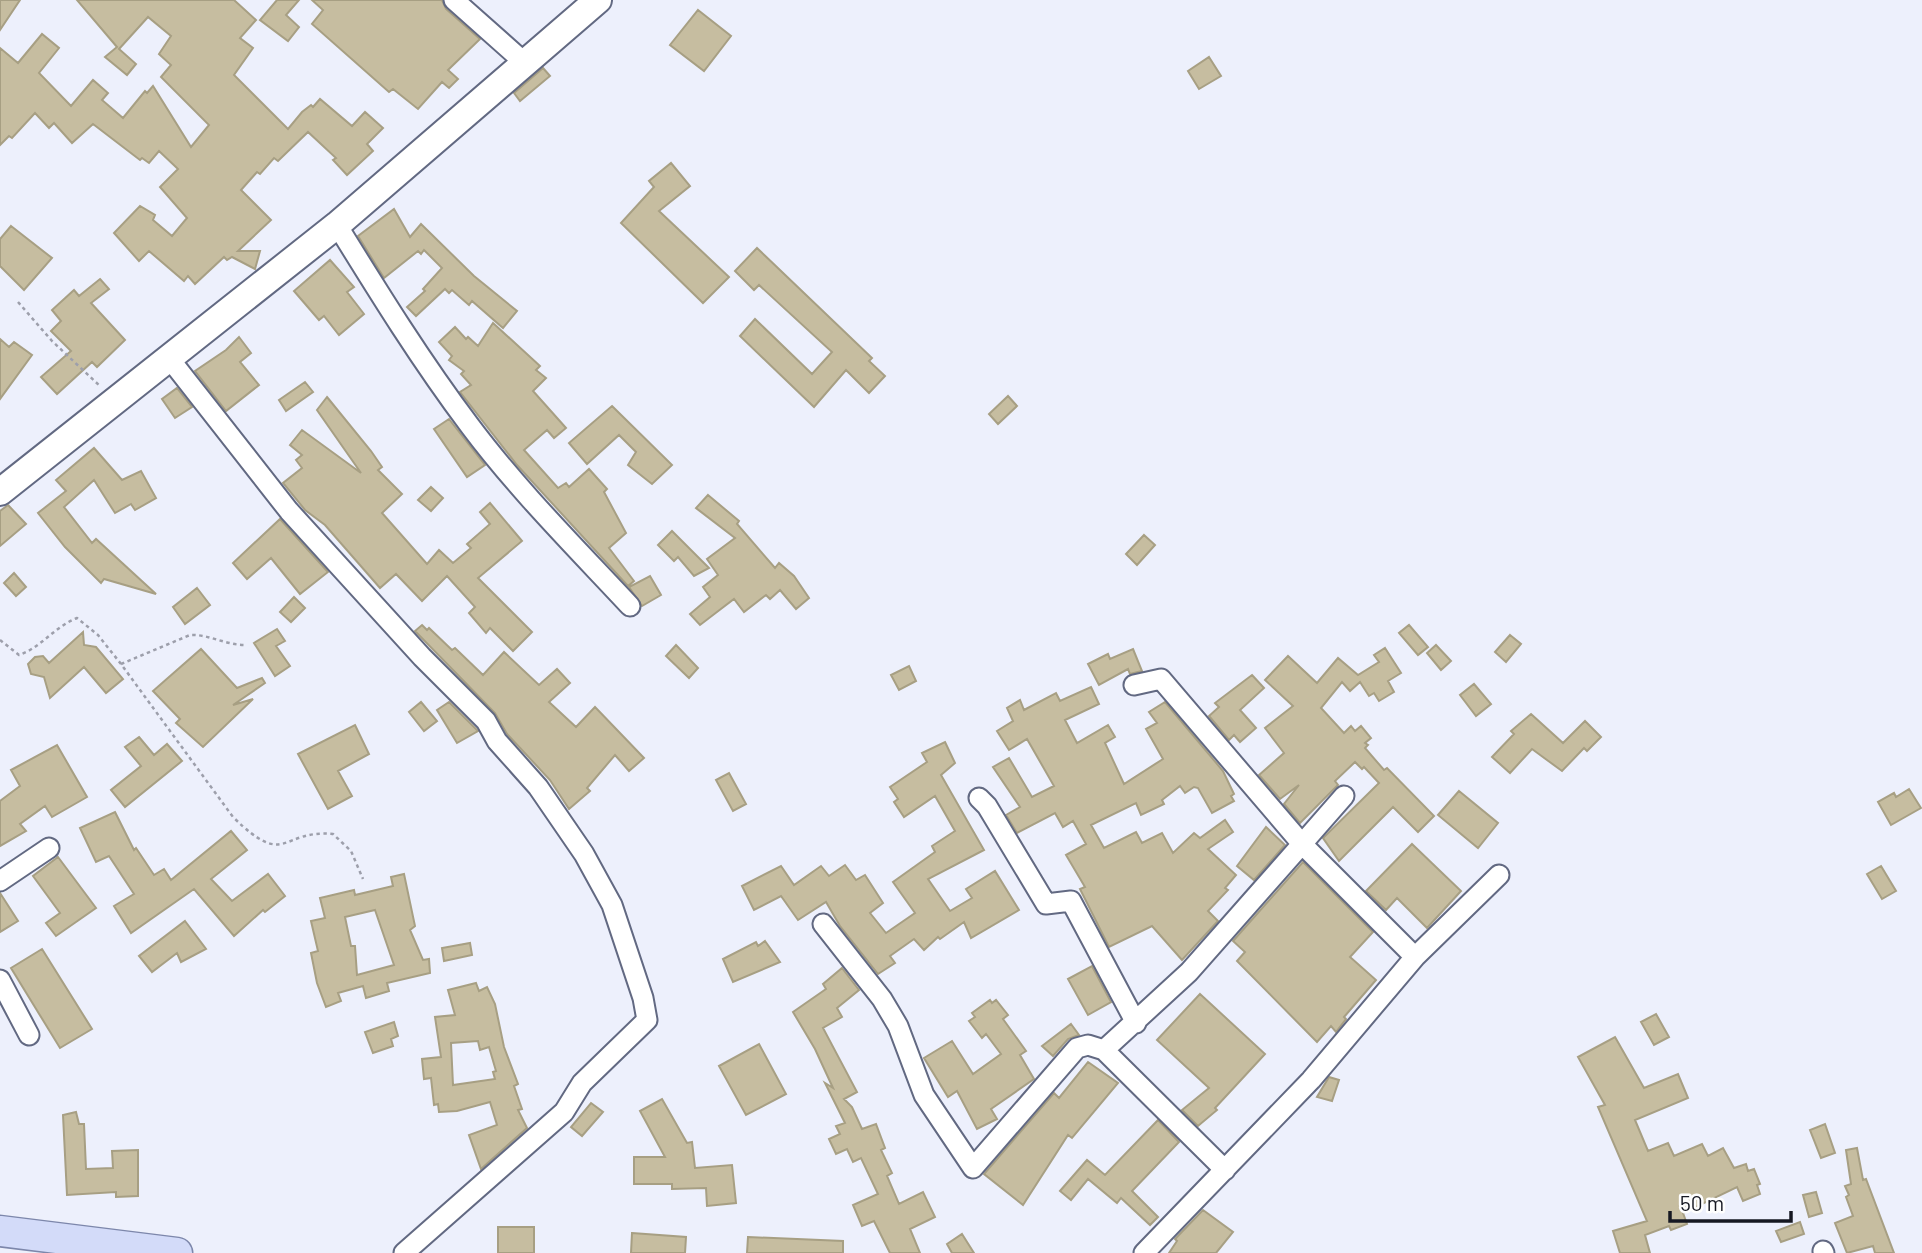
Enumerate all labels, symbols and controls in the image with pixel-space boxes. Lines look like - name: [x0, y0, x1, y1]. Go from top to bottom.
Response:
- scale bar: [1670, 1180, 1791, 1224]
- text: 50 m: [1680, 1190, 1724, 1215]

